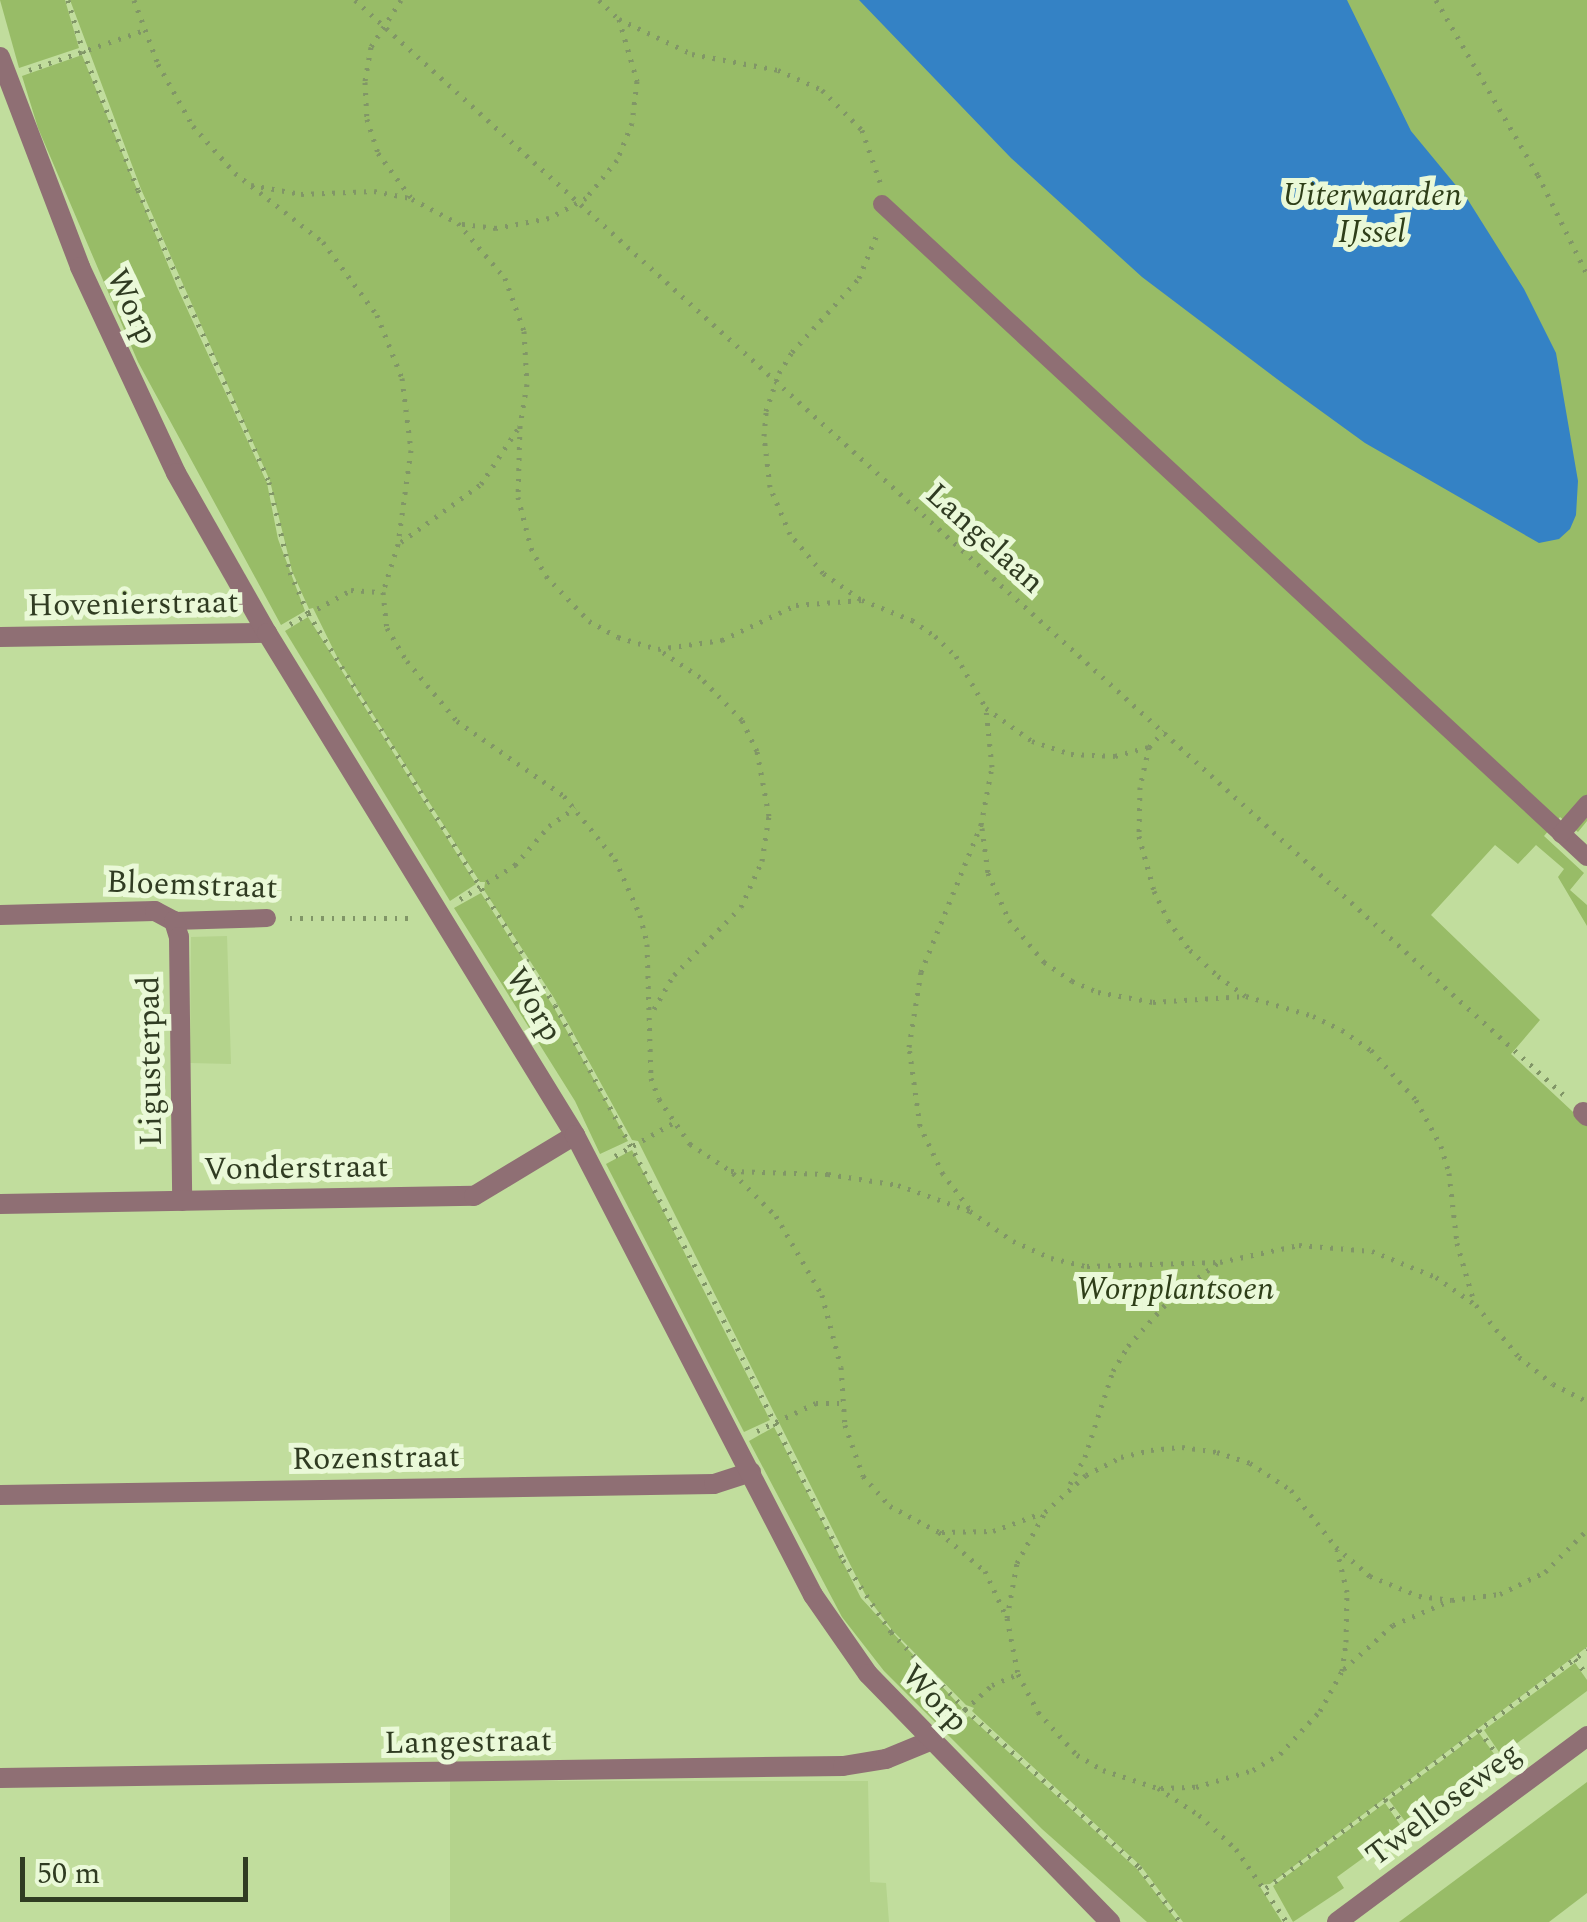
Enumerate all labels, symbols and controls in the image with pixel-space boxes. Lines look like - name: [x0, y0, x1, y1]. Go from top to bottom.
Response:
- park label: Uiterwaarden IJssel: [1282, 178, 1462, 253]
- street label: Worp: [97, 263, 165, 351]
- street label: Langelaan: [917, 476, 1051, 602]
- street label: Hovenierstraat: [27, 584, 239, 626]
- street label: Bloemstraat: [106, 864, 278, 908]
- street label: Worp: [496, 961, 570, 1049]
- street label: Ligusterpad: [130, 975, 172, 1147]
- street label: Vonderstraat: [203, 1148, 389, 1190]
- park label: Worpplantsoen: [1076, 1271, 1274, 1309]
- street label: Rozenstraat: [292, 1438, 460, 1480]
- street label: Worp: [893, 1657, 975, 1741]
- street label: Langestraat: [384, 1722, 552, 1764]
- street label: Twelloseweg: [1359, 1734, 1529, 1876]
- scale bar: [25, 1837, 252, 1899]
- text: 50 m: [37, 1851, 100, 1897]

